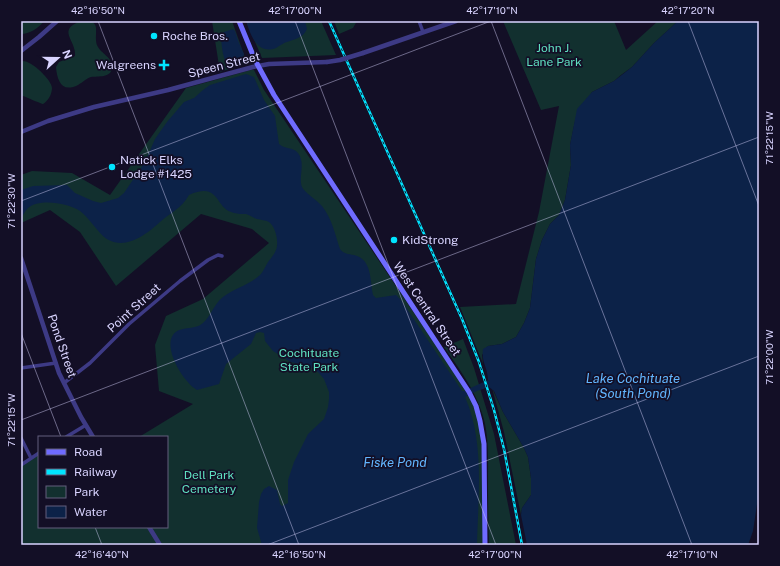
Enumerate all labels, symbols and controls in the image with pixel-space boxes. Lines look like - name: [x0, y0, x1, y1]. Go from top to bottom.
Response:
- text: 42°16'50"N: [71, 4, 125, 16]
- text: 42°17'00"N: [268, 4, 322, 16]
- text: 42°17'10"N: [466, 4, 518, 16]
- text: 42°17'20"N: [661, 4, 715, 16]
- place label: Roche Bros.: [162, 29, 228, 43]
- marker: Roche Bros.: [149, 31, 159, 41]
- north arrow: [38, 38, 78, 78]
- park label: John J. Lane Park: [526, 41, 582, 69]
- text: N: [60, 48, 74, 61]
- street label: Speen Street: [187, 49, 262, 81]
- place label: Walgreens: [96, 58, 156, 72]
- marker: Walgreens: [159, 60, 169, 70]
- text: 71°22'15"W: [763, 111, 775, 165]
- place label: Natick Elks Lodge #1425: [120, 153, 192, 181]
- marker: Natick Elks Lodge #1425: [107, 162, 117, 172]
- text: 71°22'30"W: [5, 173, 17, 229]
- place label: KidStrong: [402, 233, 459, 247]
- marker: KidStrong: [389, 235, 399, 245]
- street label: West Central Street: [390, 259, 464, 359]
- street label: Point Street: [105, 280, 164, 336]
- street label: Pond Street: [45, 312, 80, 380]
- text: 71°22'00"W: [763, 329, 775, 385]
- park label: Cochituate State Park: [279, 346, 340, 374]
- water label: Lake Cochituate (South Pond): [586, 371, 680, 401]
- text: 71°22'15"W: [5, 393, 17, 447]
- legend: [38, 436, 168, 528]
- text: Road: [74, 445, 102, 459]
- water label: Fiske Pond: [363, 455, 427, 470]
- text: Railway: [74, 465, 118, 479]
- park label: Dell Park Cemetery: [182, 468, 237, 496]
- text: Park: [74, 485, 100, 499]
- text: Water: [74, 505, 108, 519]
- text: 42°16'40"N: [75, 548, 129, 560]
- text: 42°16'50"N: [272, 548, 326, 560]
- text: 42°17'00"N: [468, 548, 522, 560]
- text: 42°17'10"N: [666, 548, 718, 560]

